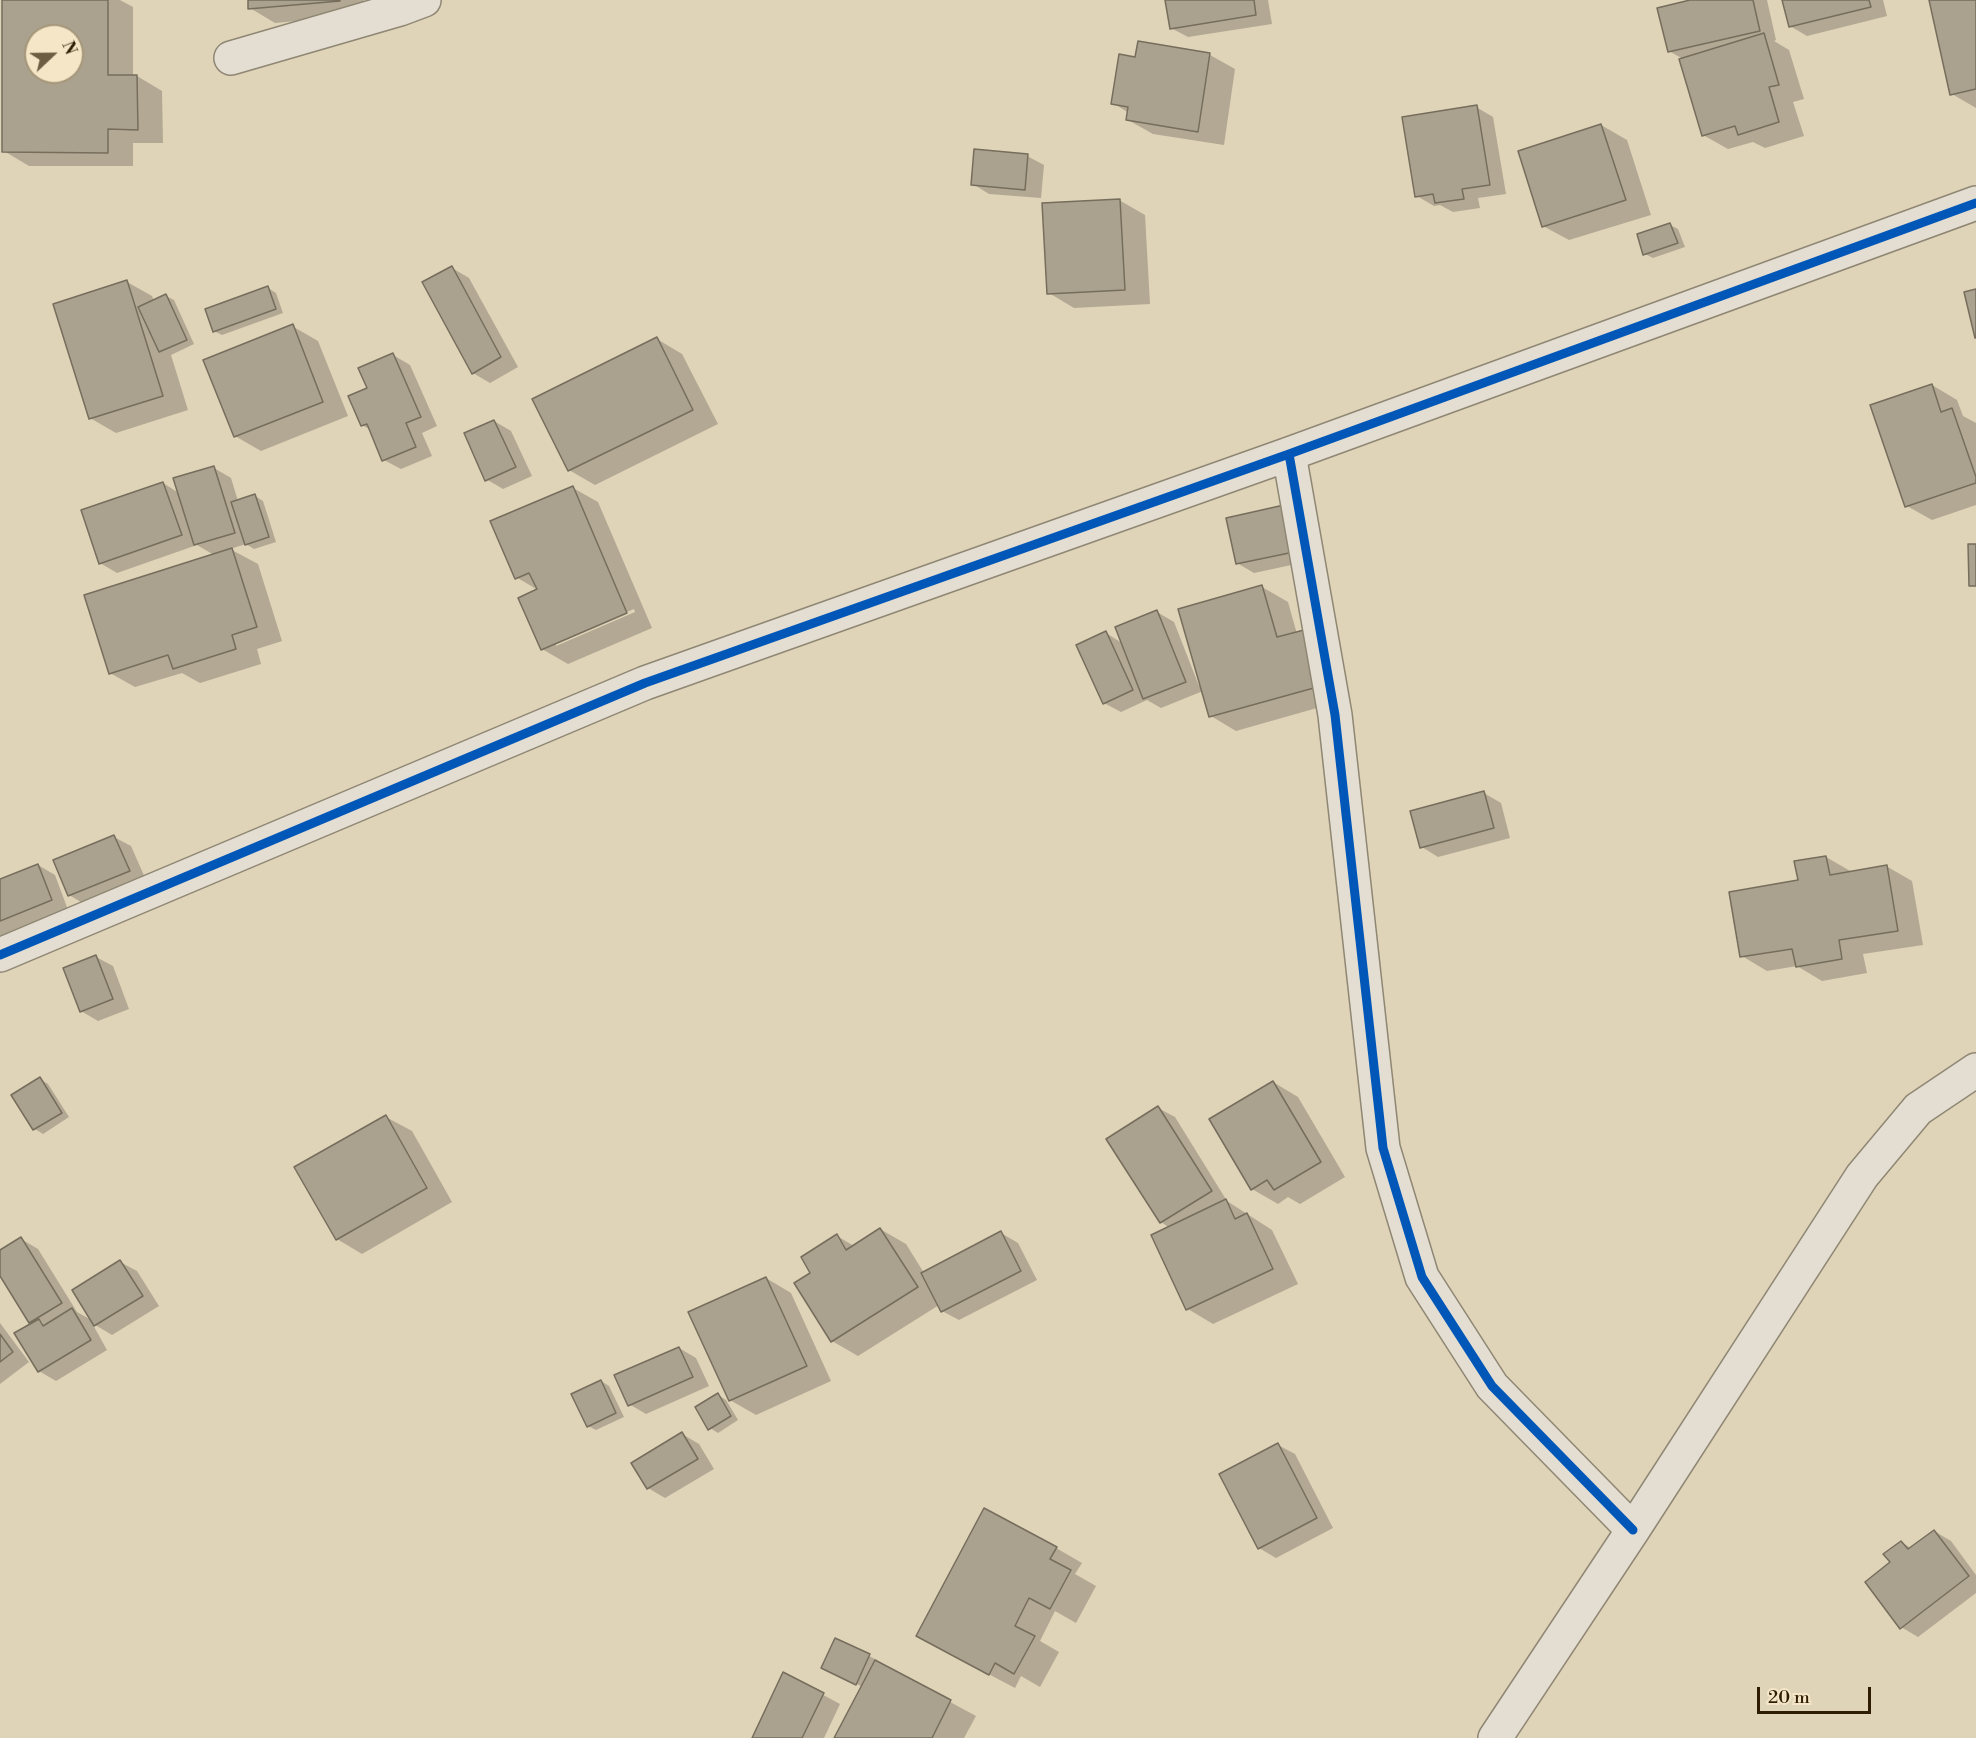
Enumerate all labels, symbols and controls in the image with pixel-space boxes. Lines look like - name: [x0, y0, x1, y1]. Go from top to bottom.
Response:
- north arrow: [24, 24, 84, 84]
- text: N: [57, 38, 80, 58]
- scale bar: [1760, 1675, 1874, 1713]
- text: 20 m: [1768, 1686, 1810, 1709]

